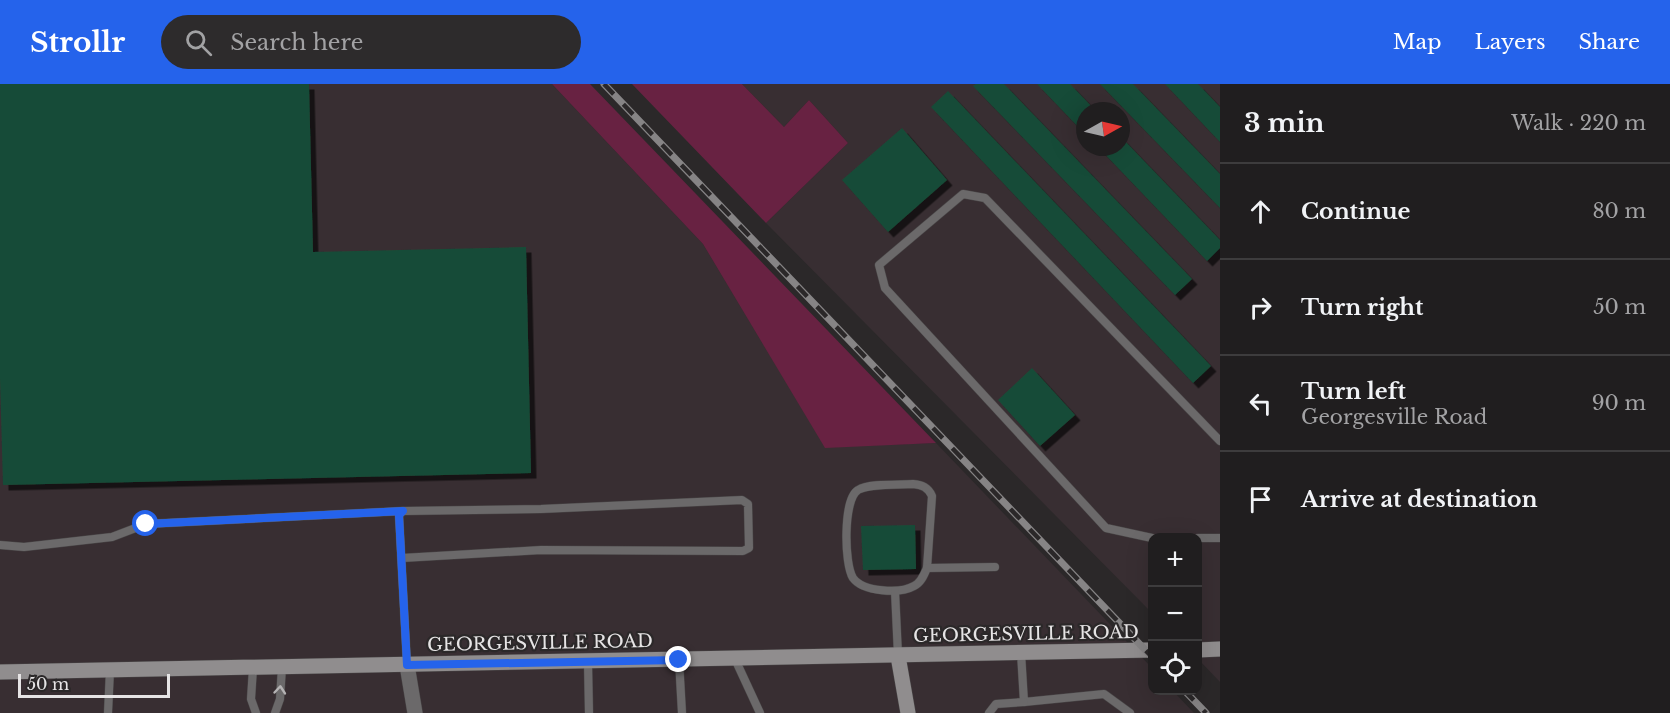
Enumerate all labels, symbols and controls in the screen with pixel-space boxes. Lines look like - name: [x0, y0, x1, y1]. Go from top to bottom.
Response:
- search box: [161, 15, 581, 69]
- text: Strollr: [30, 25, 125, 60]
- icon: search: [182, 26, 215, 59]
- text: Search here: [230, 29, 363, 56]
- text: Map: [1393, 29, 1442, 55]
- text: Layers: [1475, 29, 1546, 55]
- text: Share: [1579, 29, 1640, 55]
- north arrow: [1076, 102, 1130, 156]
- text: 3 min: [1244, 107, 1325, 139]
- text: Walk · 220 m: [1511, 111, 1646, 135]
- icon: ahead: [1244, 195, 1277, 228]
- text: Continue: [1301, 198, 1410, 225]
- text: 80 m: [1592, 199, 1646, 223]
- icon: right: [1244, 291, 1277, 324]
- text: Turn right: [1301, 294, 1423, 321]
- text: 50 m: [1593, 295, 1646, 319]
- text: Turn left: [1301, 378, 1406, 405]
- icon: left: [1244, 387, 1277, 420]
- text: 90 m: [1592, 391, 1646, 415]
- text: Georgesville Road: [1301, 405, 1487, 429]
- icon: arrive: [1244, 483, 1277, 516]
- text: Arrive at destination: [1301, 486, 1538, 513]
- route start: [132, 510, 158, 536]
- map controls: [1148, 533, 1202, 695]
- button: +: [1148, 533, 1202, 587]
- button: −: [1148, 587, 1202, 641]
- street label: GEORGESVILLE ROAD: [913, 621, 1139, 647]
- street label: GEORGESVILLE ROAD: [427, 630, 653, 656]
- button: locate: [1148, 641, 1202, 695]
- route end: [665, 646, 691, 672]
- scale bar: [18, 671, 170, 698]
- text: 50 m: [27, 674, 69, 694]
- one-way arrow: [273, 686, 286, 695]

